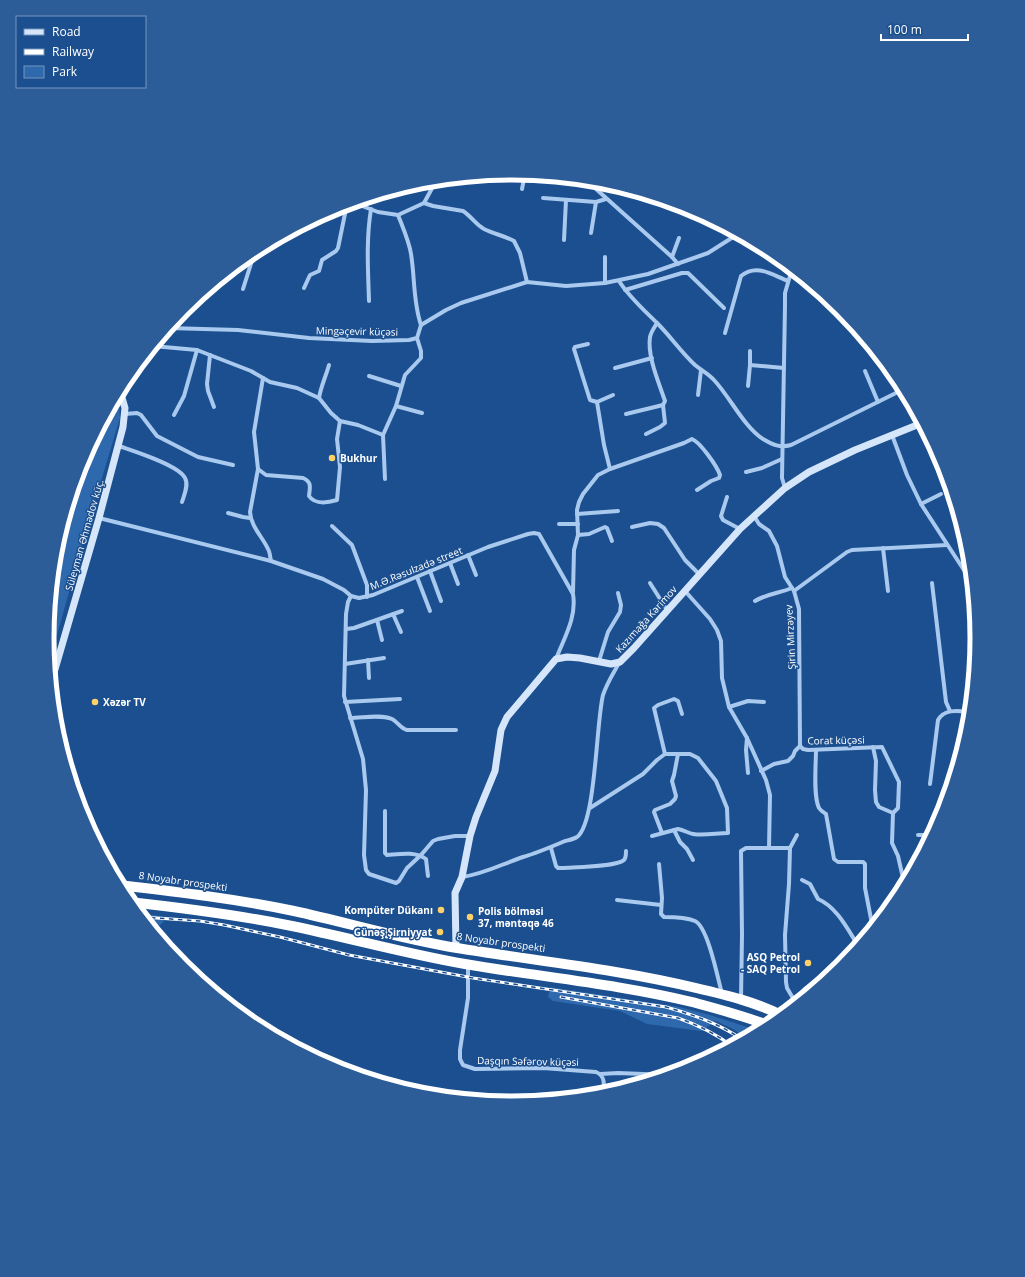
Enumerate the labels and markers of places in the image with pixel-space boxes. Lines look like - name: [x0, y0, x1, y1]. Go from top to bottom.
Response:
- place label: Bukhur: [340, 451, 378, 465]
- marker: Bukhur: [327, 453, 337, 463]
- place label: Xəzər TV: [103, 695, 146, 709]
- marker: Xəzər TV: [90, 697, 100, 707]
- place label: Kompüter Dükanı: [344, 903, 433, 917]
- place label: Polis bölməsi 37, məntəqə 46: [478, 904, 554, 930]
- marker: Kompüter Dükanı: [436, 905, 446, 915]
- marker: Polis bölməsi 37, məntəqə 46: [465, 912, 475, 922]
- place label: Günəş Şirniyyat: [354, 925, 433, 939]
- marker: Günəş Şirniyyat: [435, 927, 445, 937]
- place label: ASQ Petrol - SAQ Petrol: [741, 950, 800, 976]
- marker: ASQ Petrol - SAQ Petrol: [803, 958, 813, 968]

